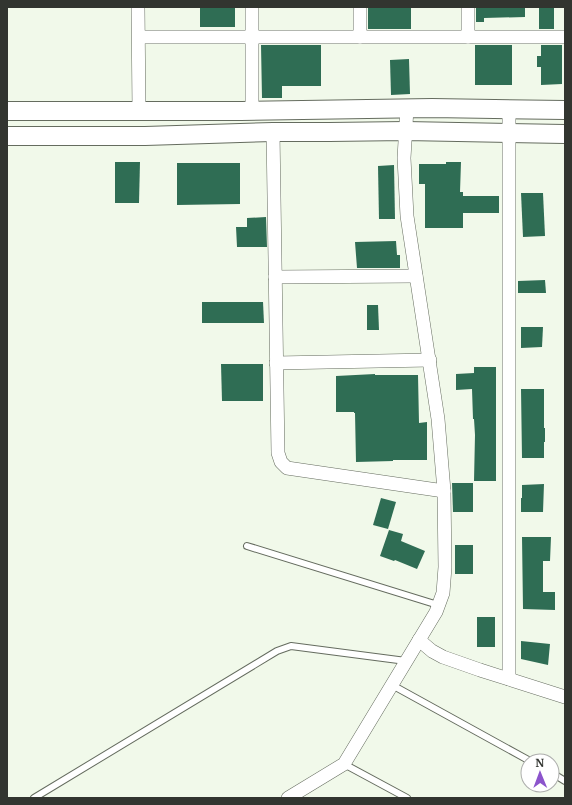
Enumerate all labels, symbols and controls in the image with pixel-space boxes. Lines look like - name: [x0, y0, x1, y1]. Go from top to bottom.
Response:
- north arrow: [520, 753, 560, 793]
- text: N: [535, 756, 545, 770]

